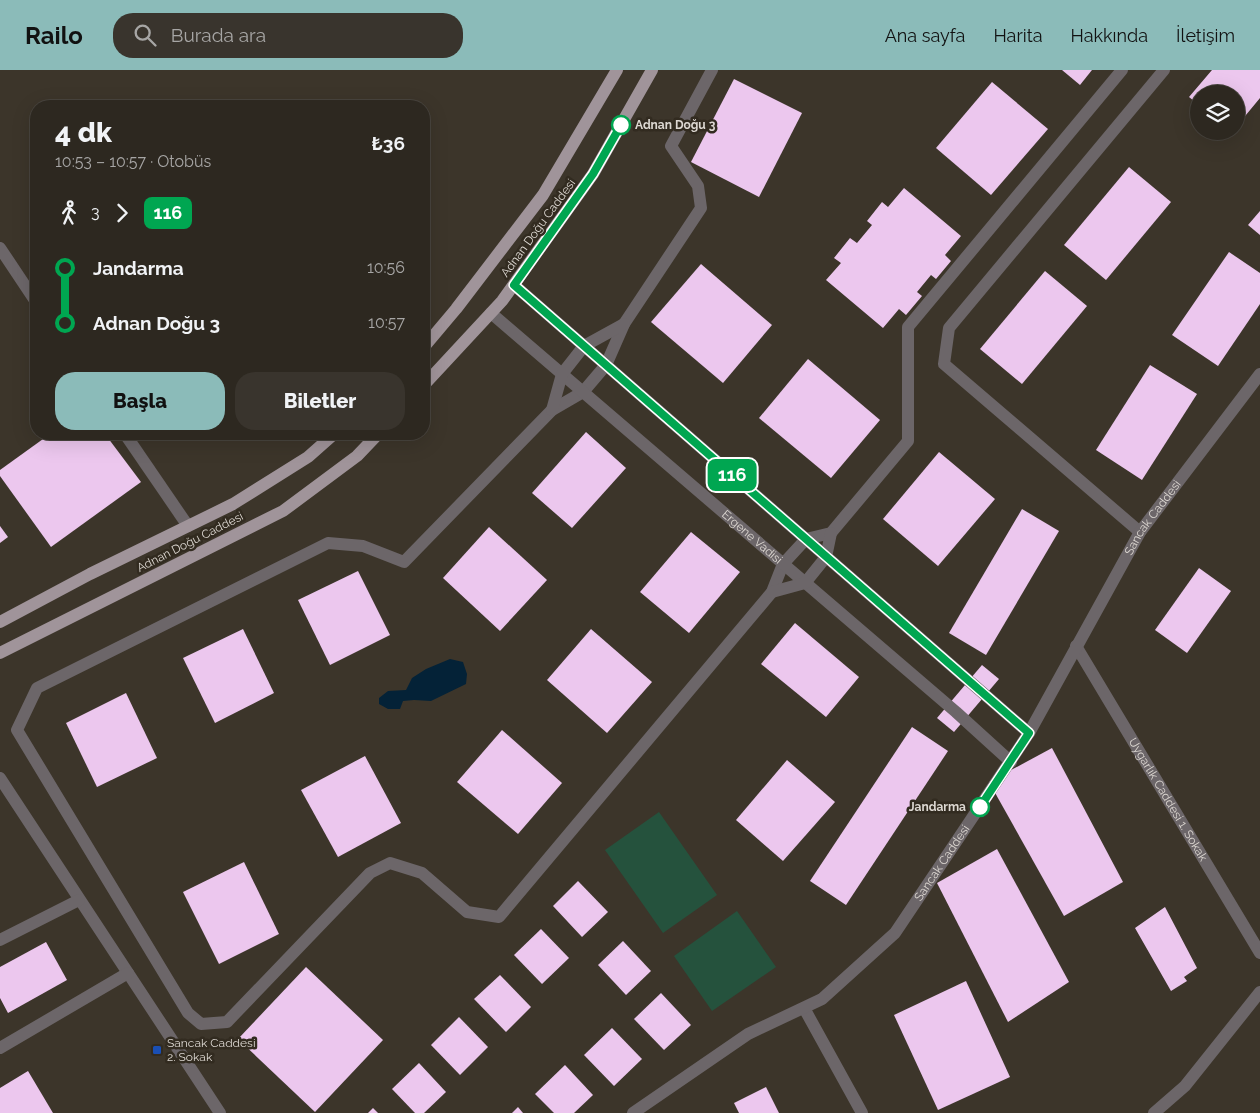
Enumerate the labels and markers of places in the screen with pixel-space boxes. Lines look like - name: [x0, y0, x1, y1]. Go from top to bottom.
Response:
- marker: Adnan Doğu 3: [611, 115, 631, 135]
- place label: Adnan Doğu 3: [635, 118, 716, 132]
- marker: Jandarma: [970, 797, 990, 817]
- place label: Jandarma: [909, 800, 966, 814]
- place label: Sancak Caddesi 2. Sokak: [167, 1036, 256, 1064]
- marker: Sancak Caddesi 2. Sokak: [151, 1044, 163, 1056]

